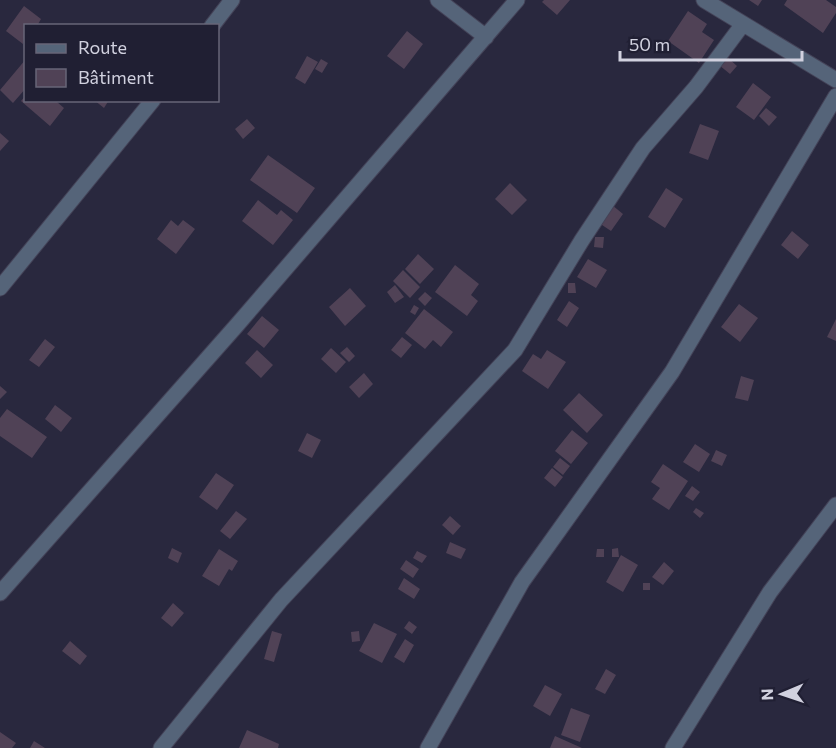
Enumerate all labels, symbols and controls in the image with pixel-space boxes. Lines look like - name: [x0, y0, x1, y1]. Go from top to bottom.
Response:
- legend: [24, 24, 219, 102]
- scale bar: [620, 24, 802, 62]
- text: 50 m: [629, 33, 670, 55]
- text: Route: [78, 36, 127, 58]
- text: Bâtiment: [78, 66, 154, 88]
- north arrow: [752, 664, 812, 724]
- text: N: [757, 688, 776, 701]

